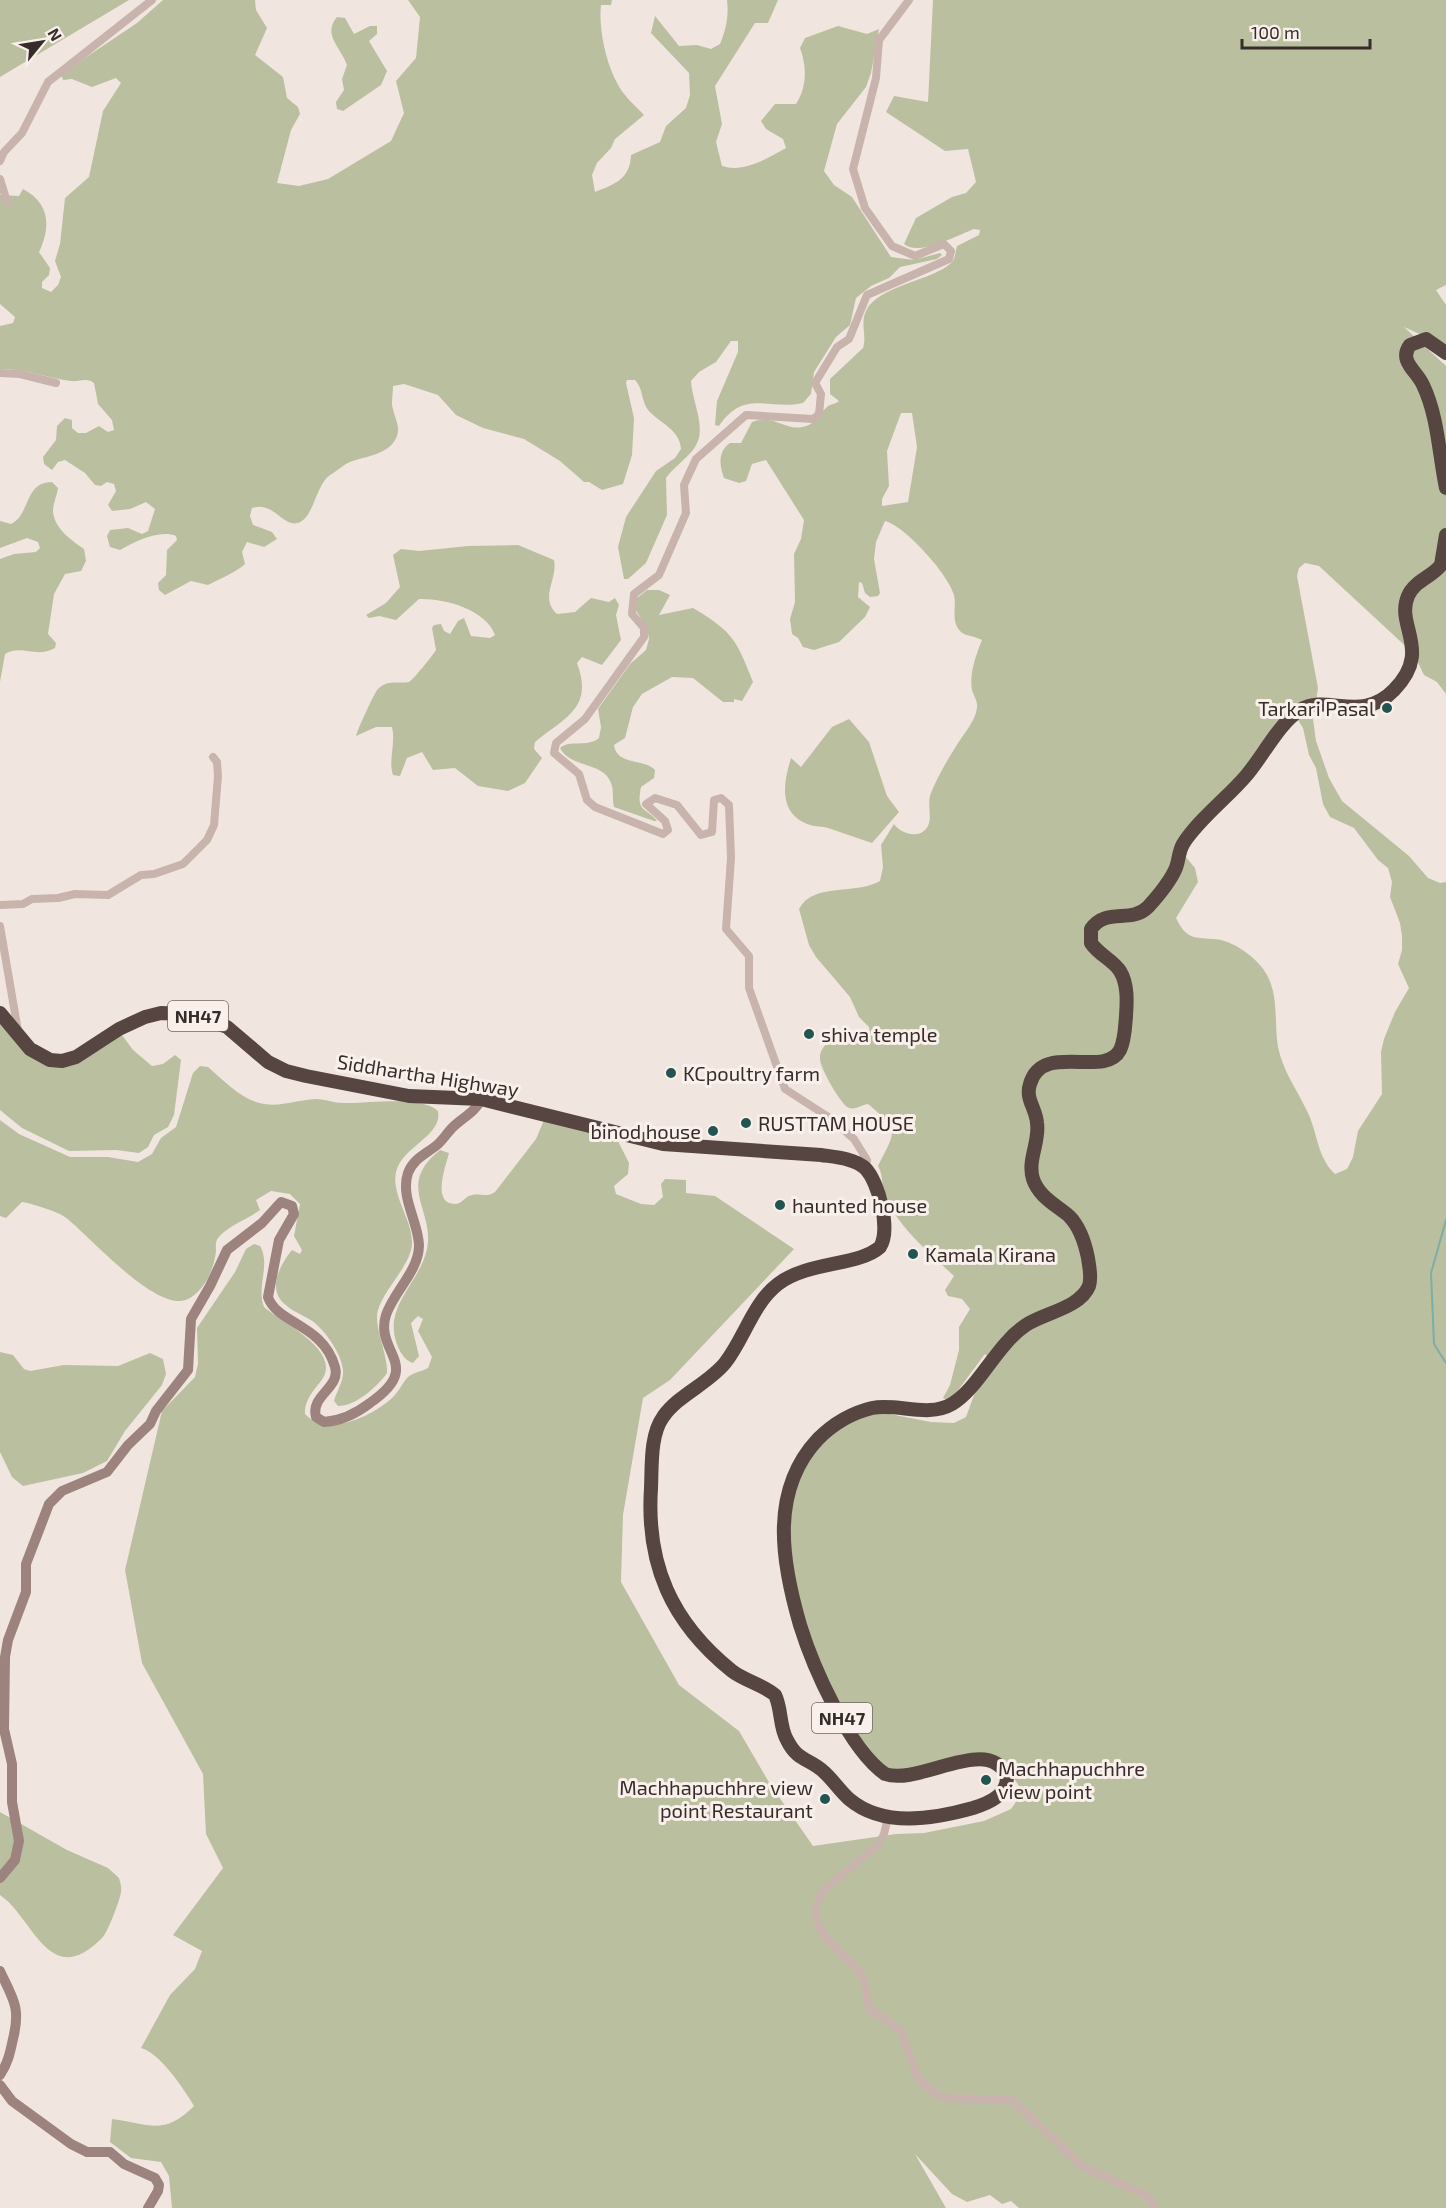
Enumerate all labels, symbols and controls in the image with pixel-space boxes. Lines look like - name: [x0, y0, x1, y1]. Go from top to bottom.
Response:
- north arrow: [12, 12, 72, 72]
- scale bar: [1242, 12, 1370, 50]
- text: 100 m: [1251, 21, 1300, 43]
- text: N: [44, 24, 67, 44]
- place label: Tarkari Pasal: [1258, 696, 1375, 720]
- marker: Tarkari Pasal: [1380, 701, 1394, 715]
- road number: NH47: [168, 1001, 228, 1031]
- place label: shiva temple: [821, 1022, 937, 1046]
- marker: shiva temple: [802, 1027, 816, 1041]
- street label: Siddhartha Highway: [336, 1049, 521, 1101]
- place label: KCpoultry farm: [683, 1061, 820, 1085]
- marker: KCpoultry farm: [664, 1066, 678, 1080]
- place label: RUSTTAM HOUSE: [758, 1111, 914, 1135]
- marker: RUSTTAM HOUSE: [739, 1116, 753, 1130]
- place label: binod house: [590, 1119, 701, 1143]
- marker: binod house: [706, 1124, 720, 1138]
- place label: haunted house: [792, 1193, 927, 1217]
- marker: haunted house: [773, 1198, 787, 1212]
- place label: Kamala Kirana: [925, 1242, 1056, 1266]
- marker: Kamala Kirana: [906, 1247, 920, 1261]
- road number: NH47: [812, 1703, 872, 1733]
- place label: Machhapuchhre view point: [998, 1756, 1145, 1803]
- marker: Machhapuchhre view point: [979, 1773, 993, 1787]
- place label: Machhapuchhre view point Restaurant: [619, 1775, 813, 1822]
- marker: Machhapuchhre view point Restaurant: [818, 1792, 832, 1806]

